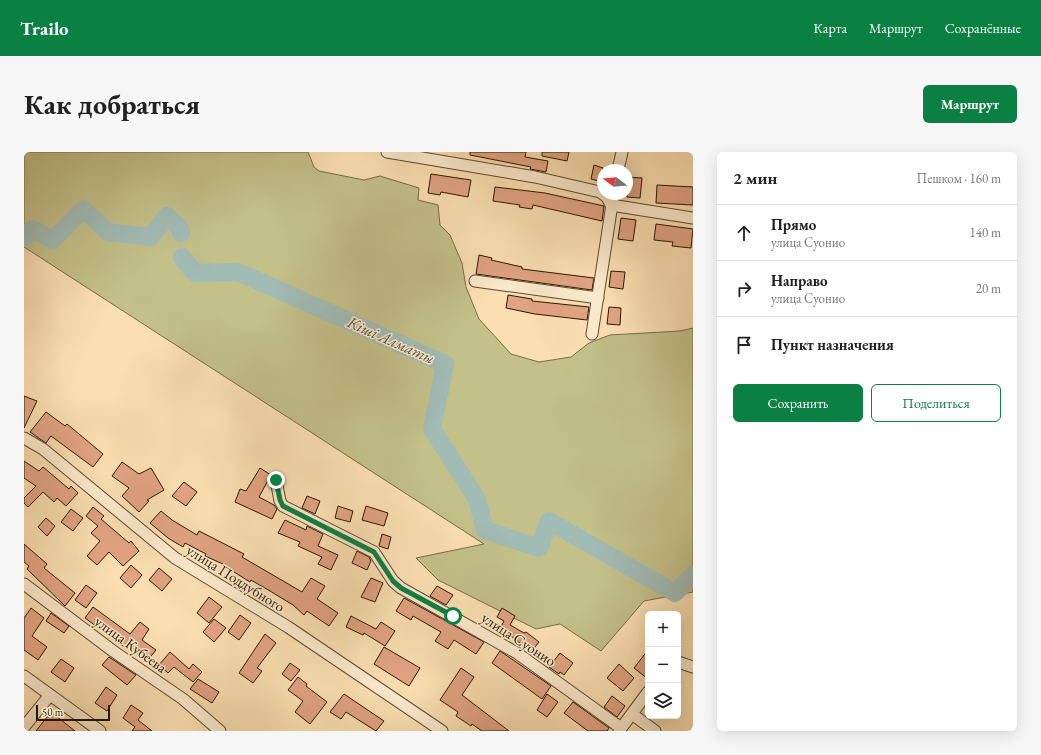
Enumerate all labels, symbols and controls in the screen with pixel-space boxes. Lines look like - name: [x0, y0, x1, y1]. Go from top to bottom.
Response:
- text: Trailo: [20, 16, 69, 41]
- text: Карта: [814, 19, 847, 37]
- text: Маршрут: [869, 19, 923, 37]
- text: Сохранённые: [945, 19, 1021, 37]
- button: Маршрут: [923, 85, 1017, 123]
- text: Как добраться: [24, 86, 200, 122]
- north arrow: [597, 164, 633, 200]
- text: 2 мин: [733, 167, 777, 189]
- text: Пешком · 160 m: [917, 170, 1001, 187]
- text: Прямо: [771, 215, 816, 234]
- icon: ahead: [733, 222, 755, 244]
- text: 140 m: [970, 224, 1001, 241]
- text: улица Суонио: [771, 234, 845, 251]
- text: Направо: [771, 271, 828, 290]
- icon: right: [733, 278, 755, 300]
- text: 20 m: [976, 280, 1001, 297]
- text: улица Суонио: [771, 290, 845, 307]
- water label: Кіші Алматы: [343, 311, 438, 369]
- icon: arrive: [733, 334, 755, 356]
- text: Пункт назначения: [771, 335, 894, 354]
- button: Сохранить: [733, 384, 863, 422]
- button: Поделиться: [871, 384, 1001, 422]
- route end: [267, 471, 285, 489]
- street label: улица Поддубного: [183, 540, 289, 616]
- route start: [444, 607, 462, 625]
- street label: улица Суонио: [478, 608, 560, 670]
- street label: улица Кубеева: [91, 611, 171, 677]
- map controls: [645, 611, 681, 719]
- button: +: [645, 611, 681, 647]
- button: −: [645, 647, 681, 683]
- button: layers: [645, 683, 681, 719]
- scale bar: [36, 703, 110, 722]
- text: 50 m: [42, 705, 63, 719]

